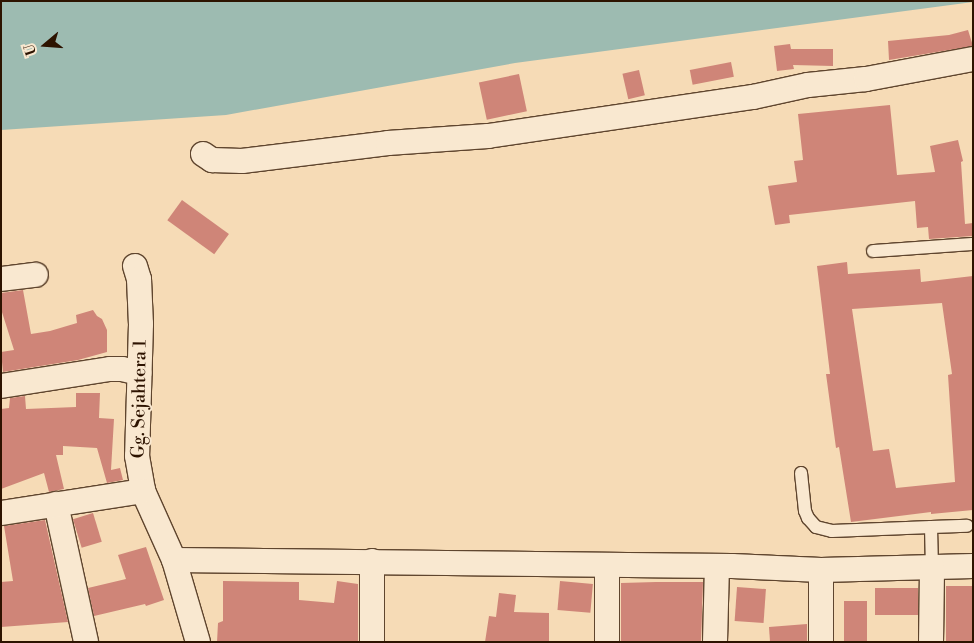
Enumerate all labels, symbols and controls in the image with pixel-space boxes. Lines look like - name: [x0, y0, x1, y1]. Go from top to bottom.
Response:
- north arrow: [20, 20, 70, 70]
- text: U: [20, 42, 41, 58]
- street label: Gg. Sejahtera 1: [128, 339, 152, 459]

